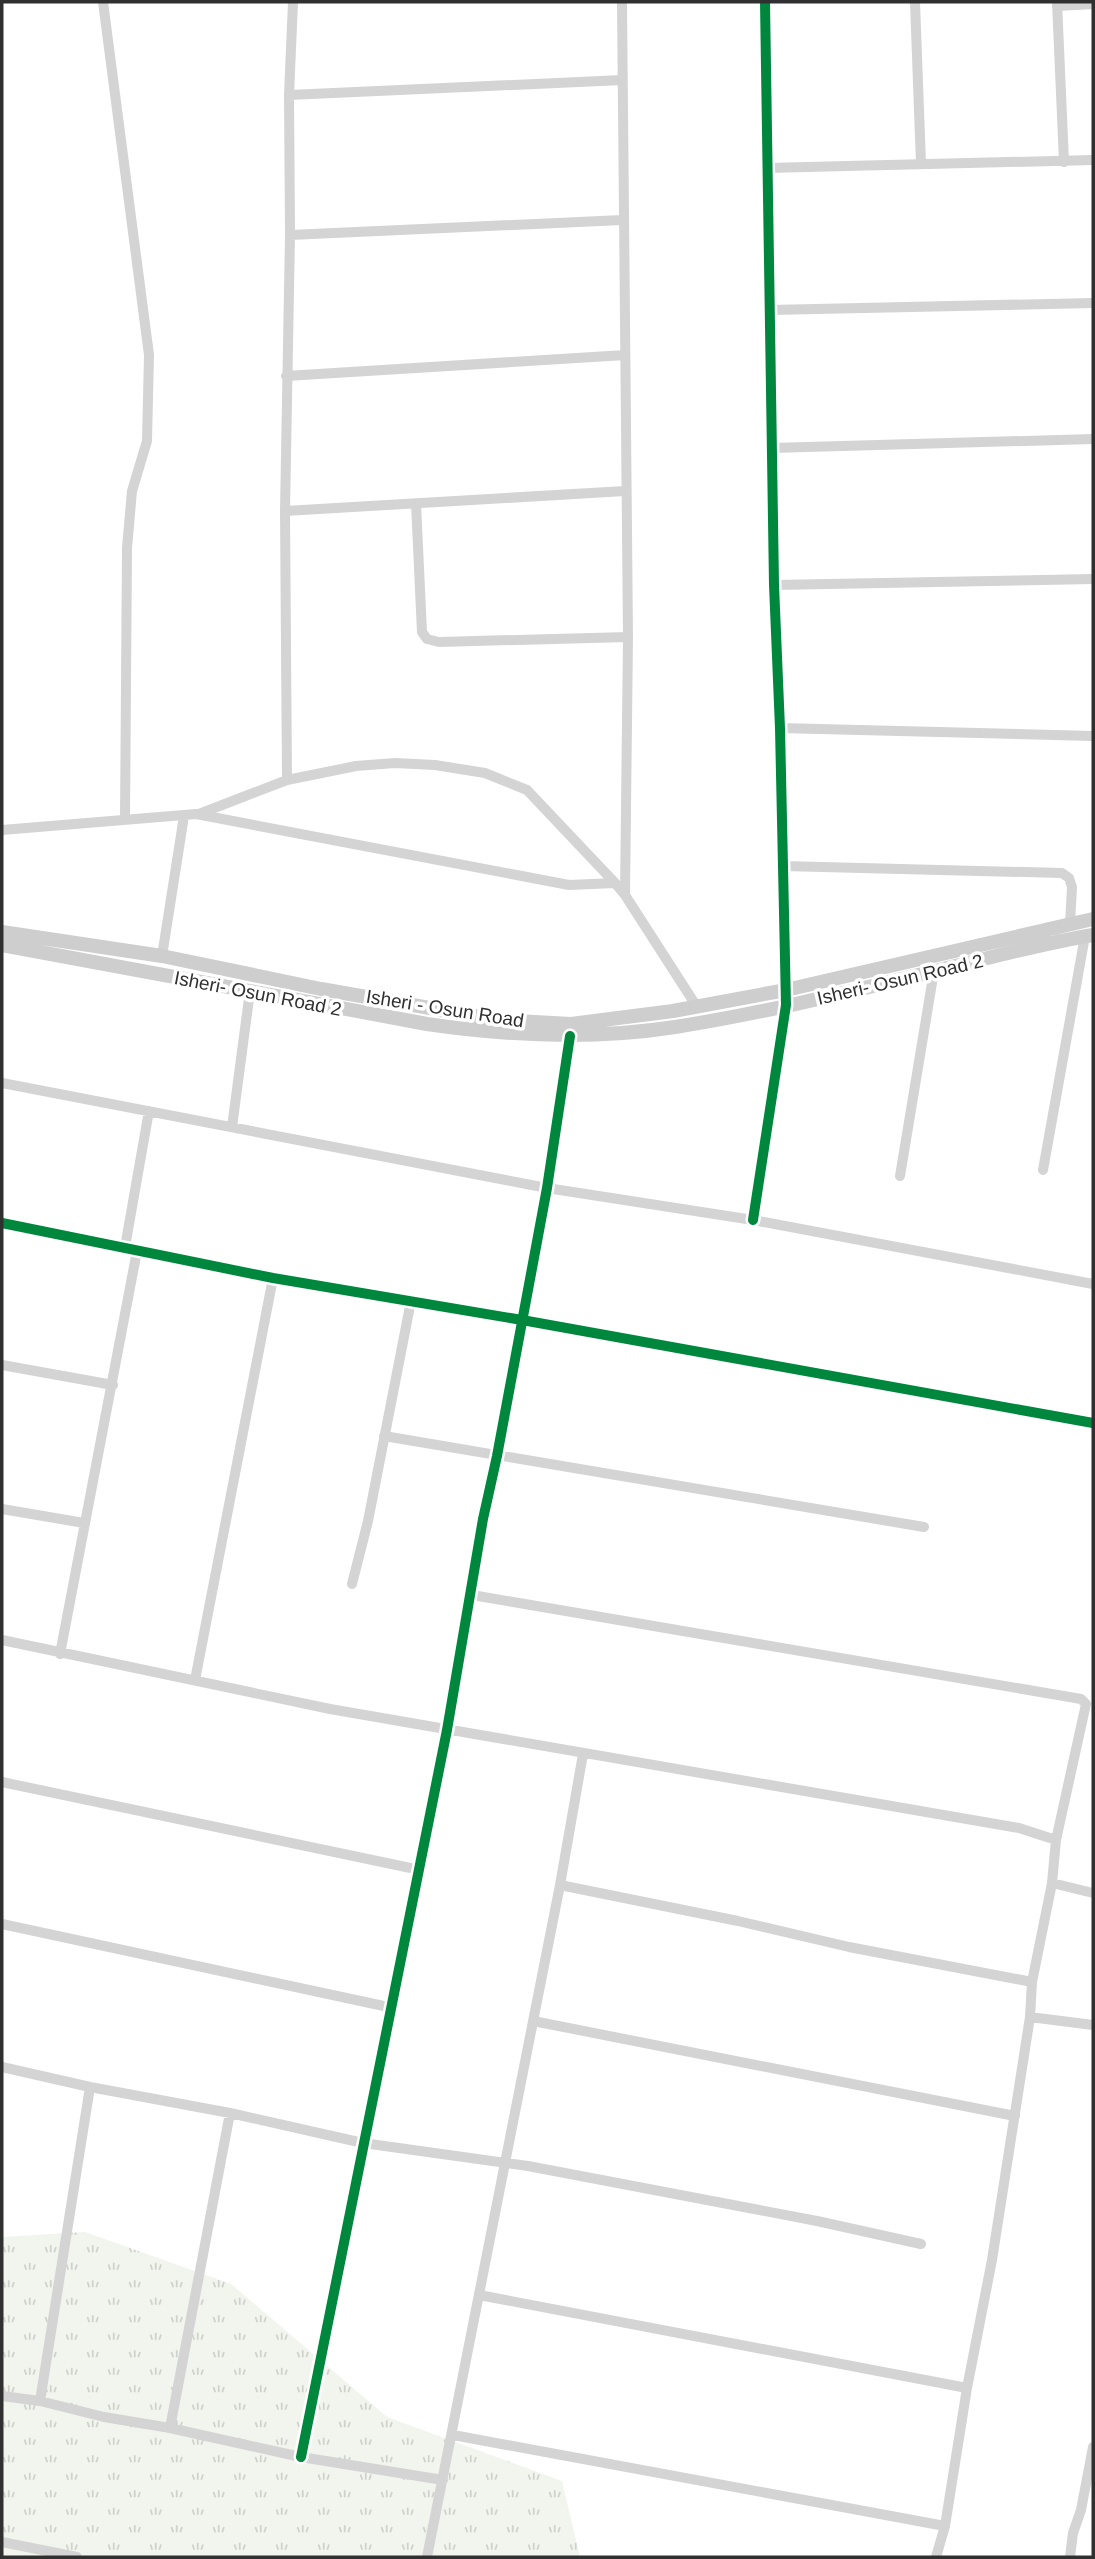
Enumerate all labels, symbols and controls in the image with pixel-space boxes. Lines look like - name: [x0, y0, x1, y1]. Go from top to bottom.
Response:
- street label: Isheri- Osun Road 2: [815, 950, 985, 1009]
- street label: Isheri- Osun Road 2: [172, 967, 343, 1020]
- street label: Isheri - Osun Road: [365, 986, 525, 1031]

